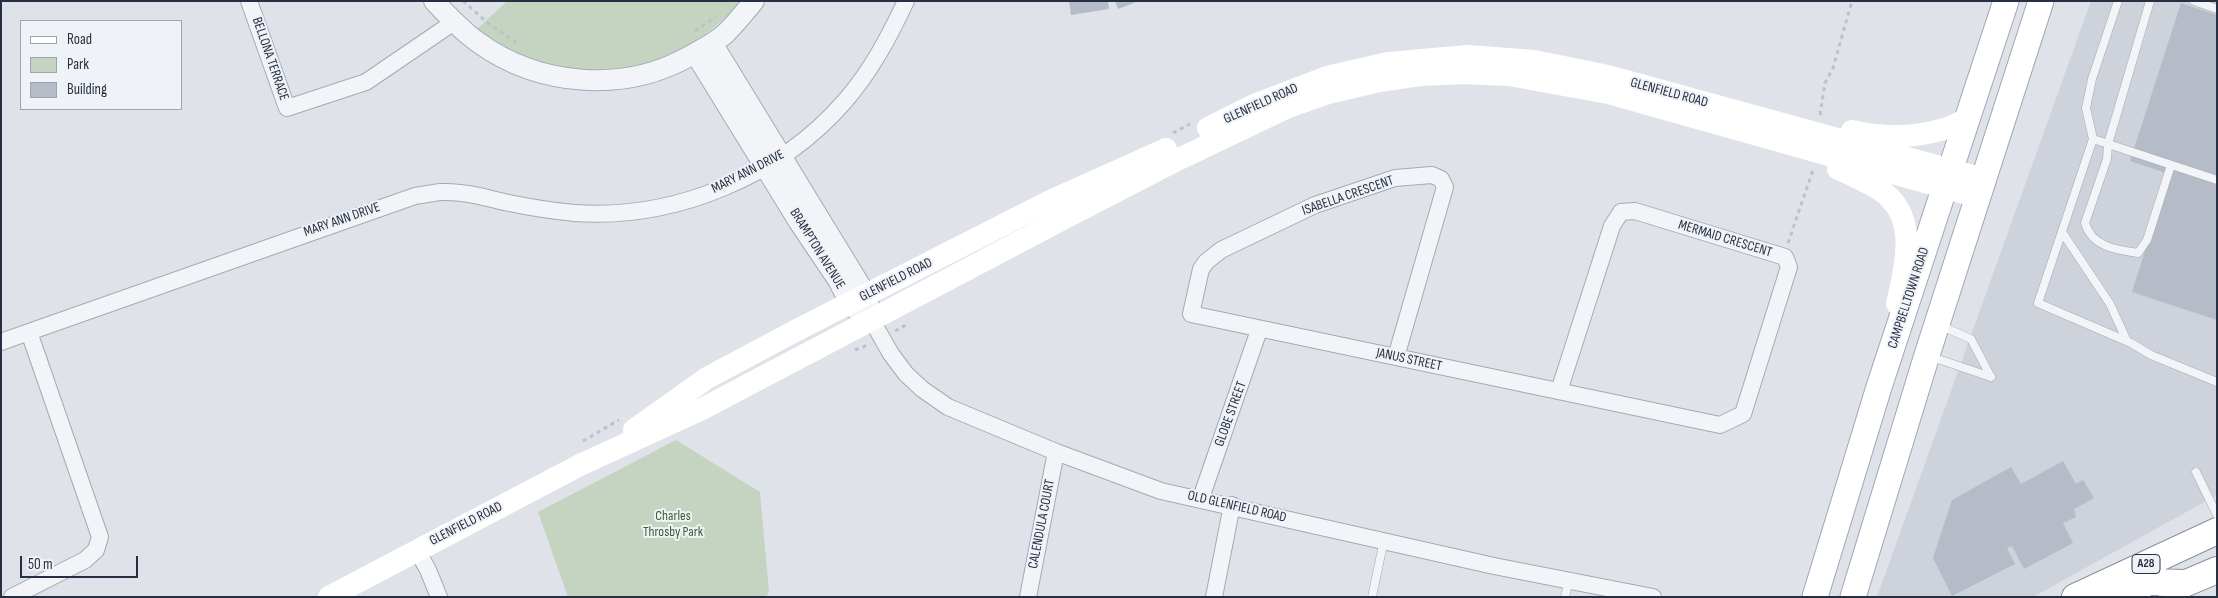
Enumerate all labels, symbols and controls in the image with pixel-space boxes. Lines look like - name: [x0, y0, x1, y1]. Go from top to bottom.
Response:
- street label: BELLONA TERRACE: [248, 15, 292, 103]
- legend: [20, 20, 182, 110]
- text: Road: [67, 30, 92, 49]
- text: Park: [67, 55, 89, 74]
- street label: GLENFIELD ROAD: [1628, 75, 1710, 111]
- text: Building: [67, 80, 107, 99]
- street label: GLENFIELD ROAD: [1221, 80, 1301, 128]
- street label: MARY ANN DRIVE: [709, 146, 787, 198]
- street label: ISABELLA CRESCENT: [1300, 172, 1396, 220]
- street label: MARY ANN DRIVE: [302, 199, 382, 241]
- street label: BRAMPTON AVENUE: [785, 206, 849, 292]
- street label: MERMAID CRESCENT: [1676, 217, 1774, 261]
- street label: CAMPBELLTOWN ROAD: [1885, 245, 1933, 351]
- street label: GLENFIELD ROAD: [857, 254, 935, 306]
- street label: JANUS STREET: [1375, 345, 1443, 375]
- street label: GLOBE STREET: [1211, 379, 1251, 449]
- street label: CALENDULA COURT: [1025, 478, 1059, 570]
- street label: OLD GLENFIELD ROAD: [1186, 487, 1288, 527]
- street label: GLENFIELD ROAD: [427, 498, 505, 550]
- park label: Charles Throsby Park: [643, 508, 703, 540]
- scale bar: [22, 546, 140, 578]
- road number: A28: [2132, 554, 2160, 574]
- text: 50 m: [28, 555, 53, 574]

